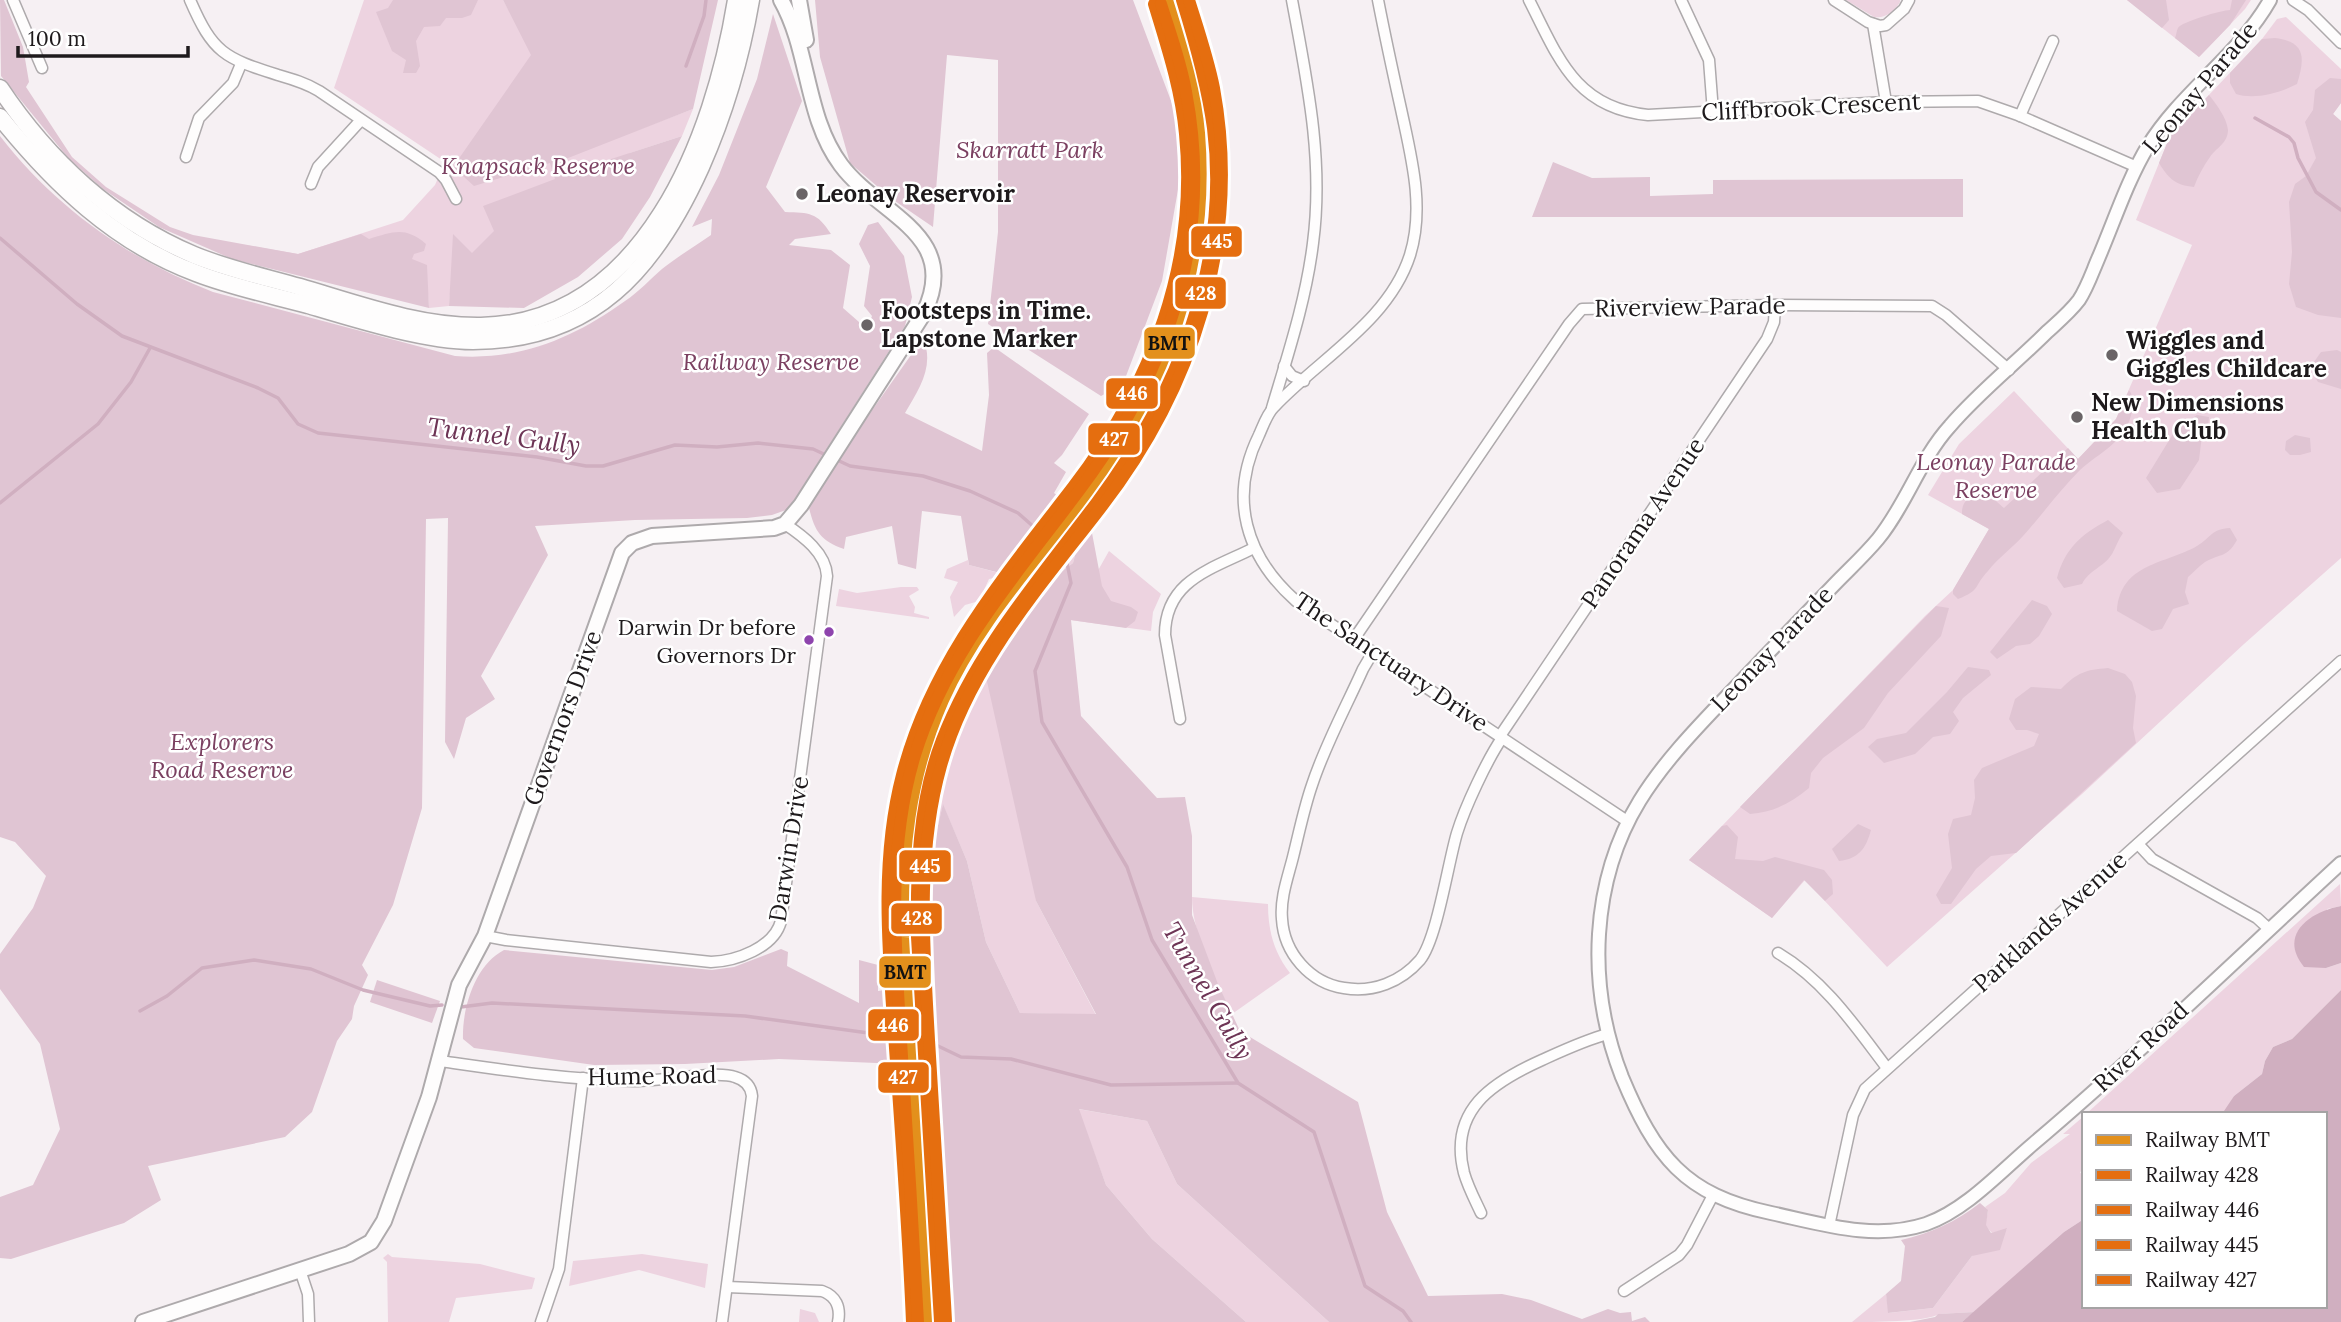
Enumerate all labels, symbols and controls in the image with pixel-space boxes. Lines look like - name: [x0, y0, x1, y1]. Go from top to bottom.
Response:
- scale bar: [18, 14, 187, 58]
- street label: Leonay Parade: [2135, 15, 2264, 160]
- text: 100 m: [28, 25, 86, 52]
- street label: Cliffbrook Crescent: [1700, 85, 1922, 128]
- park label: Skarratt Park: [956, 134, 1104, 165]
- park label: Knapsack Reserve: [441, 150, 635, 181]
- place label: Leonay Reservoir: [816, 178, 1016, 209]
- marker: Leonay Reservoir: [794, 186, 810, 202]
- line badge: 445: [1190, 225, 1243, 258]
- text: 445: [1201, 229, 1233, 253]
- line badge: 428: [1174, 276, 1227, 310]
- text: 428: [1185, 281, 1217, 305]
- street label: Riverview Parade: [1594, 289, 1786, 324]
- place label: Footsteps in Time. Lapstone Marker: [881, 295, 1091, 354]
- marker: Footsteps in Time. Lapstone Marker: [859, 317, 875, 333]
- place label: Wiggles and Giggles Childcare: [2126, 325, 2327, 384]
- line badge: BMT: [1143, 326, 1196, 360]
- text: BMT: [1147, 331, 1191, 355]
- park label: Railway Reserve: [683, 346, 859, 377]
- marker: Wiggles and Giggles Childcare: [2104, 347, 2120, 363]
- line badge: 446: [1105, 377, 1159, 410]
- text: 446: [1116, 381, 1148, 405]
- place label: New Dimensions Health Club: [2091, 387, 2284, 446]
- marker: New Dimensions Health Club: [2069, 409, 2085, 425]
- water label: Tunnel Gully: [426, 410, 582, 461]
- line badge: 427: [1087, 422, 1141, 456]
- text: 427: [1099, 427, 1129, 451]
- street label: Panorama Avenue: [1574, 431, 1711, 614]
- park label: Leonay Parade Reserve: [1916, 446, 2076, 505]
- street label: Leonay Parade: [1704, 579, 1839, 718]
- street label: The Sanctuary Drive: [1288, 585, 1494, 738]
- place label: Darwin Dr before Governors Dr: [618, 613, 796, 669]
- unlabelled marker: [822, 625, 836, 639]
- street label: Governors Drive: [516, 626, 609, 810]
- marker: Darwin Dr before Governors Dr: [802, 633, 816, 647]
- park label: Explorers Road Reserve: [150, 726, 294, 785]
- street label: Darwin Drive: [762, 774, 815, 924]
- street label: Parklands Avenue: [1966, 844, 2133, 999]
- line badge: 445: [898, 849, 952, 883]
- text: 445: [909, 854, 941, 878]
- line badge: 428: [890, 902, 943, 935]
- text: 428: [901, 906, 933, 930]
- water label: Tunnel Gully: [1156, 916, 1261, 1066]
- line badge: BMT: [878, 955, 932, 989]
- text: BMT: [883, 960, 927, 984]
- street label: River Road: [2086, 995, 2195, 1099]
- line badge: 446: [867, 1008, 920, 1042]
- text: 446: [877, 1013, 909, 1037]
- street label: Hume Road: [587, 1059, 717, 1092]
- line badge: 427: [877, 1061, 930, 1094]
- text: 427: [888, 1065, 918, 1089]
- legend: [2082, 1112, 2327, 1308]
- text: Railway BMT: [2145, 1126, 2270, 1153]
- text: Railway 428: [2145, 1161, 2259, 1188]
- text: Railway 446: [2145, 1196, 2259, 1223]
- text: Railway 445: [2145, 1231, 2259, 1258]
- text: Railway 427: [2145, 1266, 2257, 1293]

